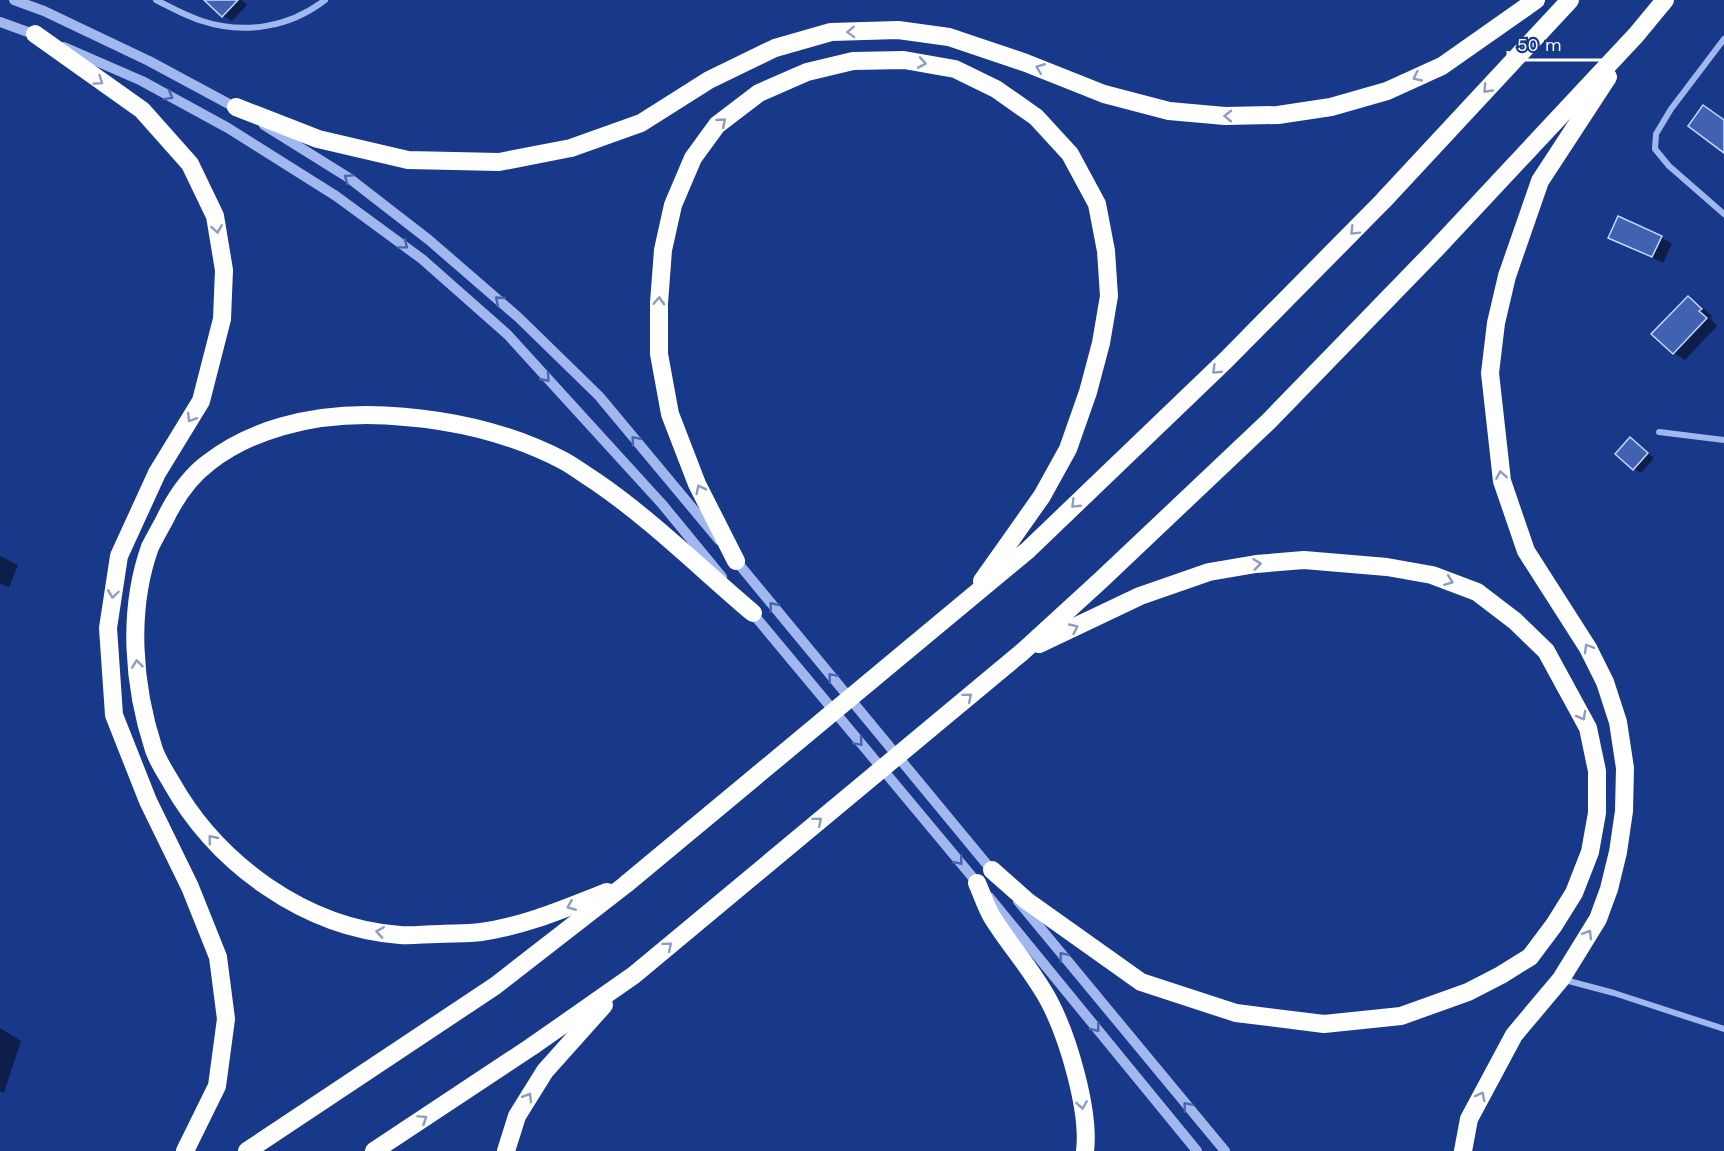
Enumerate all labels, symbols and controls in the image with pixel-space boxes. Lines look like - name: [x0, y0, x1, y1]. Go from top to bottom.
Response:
- scale bar: [1508, 24, 1614, 62]
- one-way arrow: [847, 25, 856, 38]
- text: 50 m: [1517, 34, 1562, 55]
- one-way arrow: [916, 56, 926, 69]
- one-way arrow: [1036, 63, 1047, 75]
- one-way arrow: [1413, 70, 1424, 82]
- one-way arrow: [92, 74, 103, 85]
- one-way arrow: [1483, 82, 1494, 93]
- one-way arrow: [162, 89, 173, 100]
- one-way arrow: [1224, 109, 1233, 122]
- one-way arrow: [715, 118, 726, 129]
- one-way arrow: [343, 174, 354, 185]
- one-way arrow: [211, 224, 223, 233]
- one-way arrow: [1350, 224, 1361, 235]
- one-way arrow: [397, 238, 408, 249]
- one-way arrow: [495, 297, 506, 308]
- one-way arrow: [653, 297, 666, 306]
- one-way arrow: [1213, 362, 1224, 373]
- one-way arrow: [539, 371, 550, 382]
- one-way arrow: [187, 412, 199, 422]
- one-way arrow: [631, 436, 642, 447]
- one-way arrow: [1496, 470, 1508, 479]
- one-way arrow: [696, 485, 708, 496]
- one-way arrow: [1072, 497, 1083, 508]
- one-way arrow: [1252, 559, 1261, 571]
- one-way arrow: [1443, 574, 1454, 587]
- one-way arrow: [108, 590, 120, 599]
- one-way arrow: [769, 602, 780, 613]
- one-way arrow: [1067, 623, 1078, 635]
- one-way arrow: [1583, 643, 1595, 654]
- one-way arrow: [131, 660, 144, 669]
- one-way arrow: [828, 673, 839, 684]
- one-way arrow: [961, 693, 972, 704]
- one-way arrow: [1575, 710, 1586, 720]
- one-way arrow: [852, 735, 863, 745]
- one-way arrow: [811, 818, 822, 829]
- one-way arrow: [209, 835, 220, 846]
- one-way arrow: [952, 854, 963, 865]
- one-way arrow: [566, 899, 577, 911]
- one-way arrow: [375, 926, 384, 938]
- one-way arrow: [1581, 930, 1593, 940]
- one-way arrow: [662, 942, 673, 953]
- one-way arrow: [1059, 952, 1070, 963]
- one-way arrow: [1089, 1021, 1100, 1032]
- one-way arrow: [1474, 1092, 1485, 1102]
- one-way arrow: [521, 1093, 532, 1104]
- one-way arrow: [1075, 1100, 1087, 1110]
- one-way arrow: [1184, 1102, 1195, 1113]
- one-way arrow: [417, 1114, 427, 1126]

